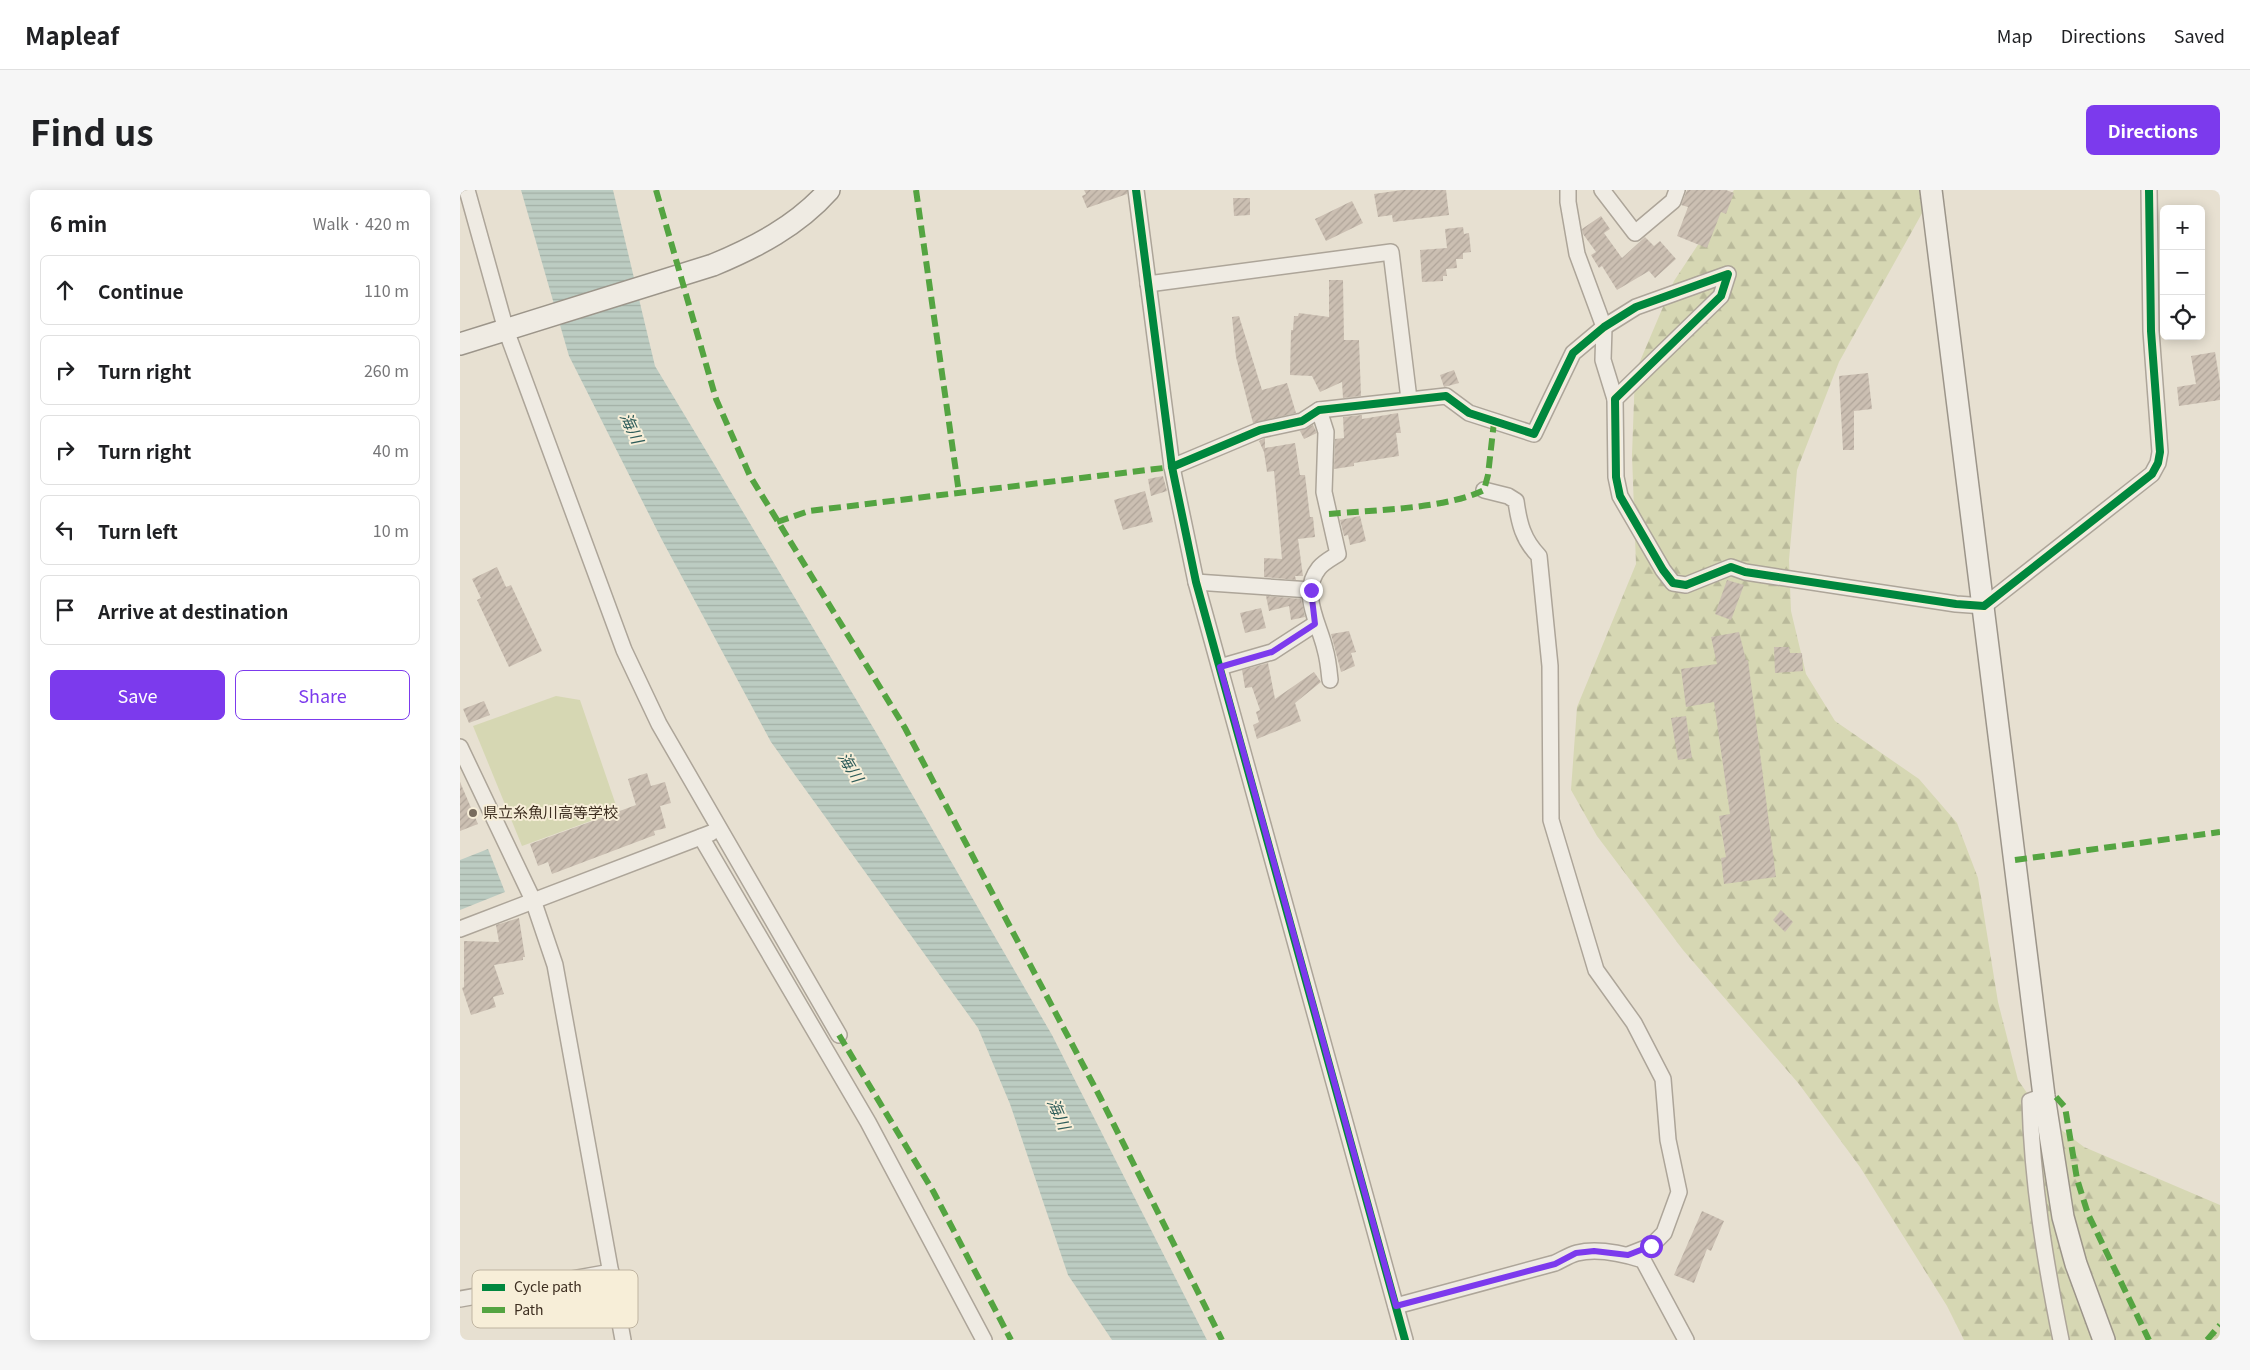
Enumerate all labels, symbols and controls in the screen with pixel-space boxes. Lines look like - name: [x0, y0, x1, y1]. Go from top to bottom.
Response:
- text: Mapleaf: [25, 17, 119, 52]
- text: Map: [1997, 22, 2033, 48]
- text: Directions: [2061, 22, 2146, 48]
- text: Saved: [2174, 22, 2225, 48]
- text: Find us: [30, 105, 154, 156]
- button: Directions: [2086, 105, 2220, 155]
- map controls: [2160, 205, 2205, 340]
- button: +: [2160, 205, 2205, 250]
- text: 6 min: [50, 208, 107, 238]
- text: Walk · 420 m: [313, 211, 410, 235]
- button: −: [2160, 250, 2205, 295]
- icon: ahead: [51, 276, 79, 304]
- text: Continue: [98, 277, 184, 304]
- text: 110 m: [364, 278, 409, 302]
- button: locate: [2160, 295, 2205, 340]
- icon: right: [51, 356, 79, 384]
- text: Turn right: [98, 357, 191, 384]
- text: 260 m: [364, 358, 409, 382]
- water label: 海川: [615, 408, 651, 449]
- icon: right: [51, 436, 79, 464]
- text: Turn right: [98, 437, 191, 464]
- text: 40 m: [373, 438, 409, 462]
- icon: left: [51, 516, 79, 544]
- text: Turn left: [98, 517, 178, 544]
- text: 10 m: [373, 518, 409, 542]
- route end: [1300, 579, 1323, 602]
- icon: arrive: [51, 596, 79, 624]
- text: Arrive at destination: [98, 597, 288, 624]
- button: Save: [50, 670, 225, 720]
- button: Share: [235, 670, 410, 720]
- water label: 海川: [833, 747, 871, 788]
- place label: 県立糸魚川高等学校: [483, 801, 618, 822]
- marker: 県立糸魚川高等学校: [467, 807, 479, 819]
- water label: 海川: [1042, 1094, 1078, 1135]
- route start: [1640, 1235, 1663, 1258]
- legend: [472, 1270, 638, 1328]
- text: Cycle path: [514, 1276, 582, 1296]
- text: Path: [514, 1299, 544, 1319]

